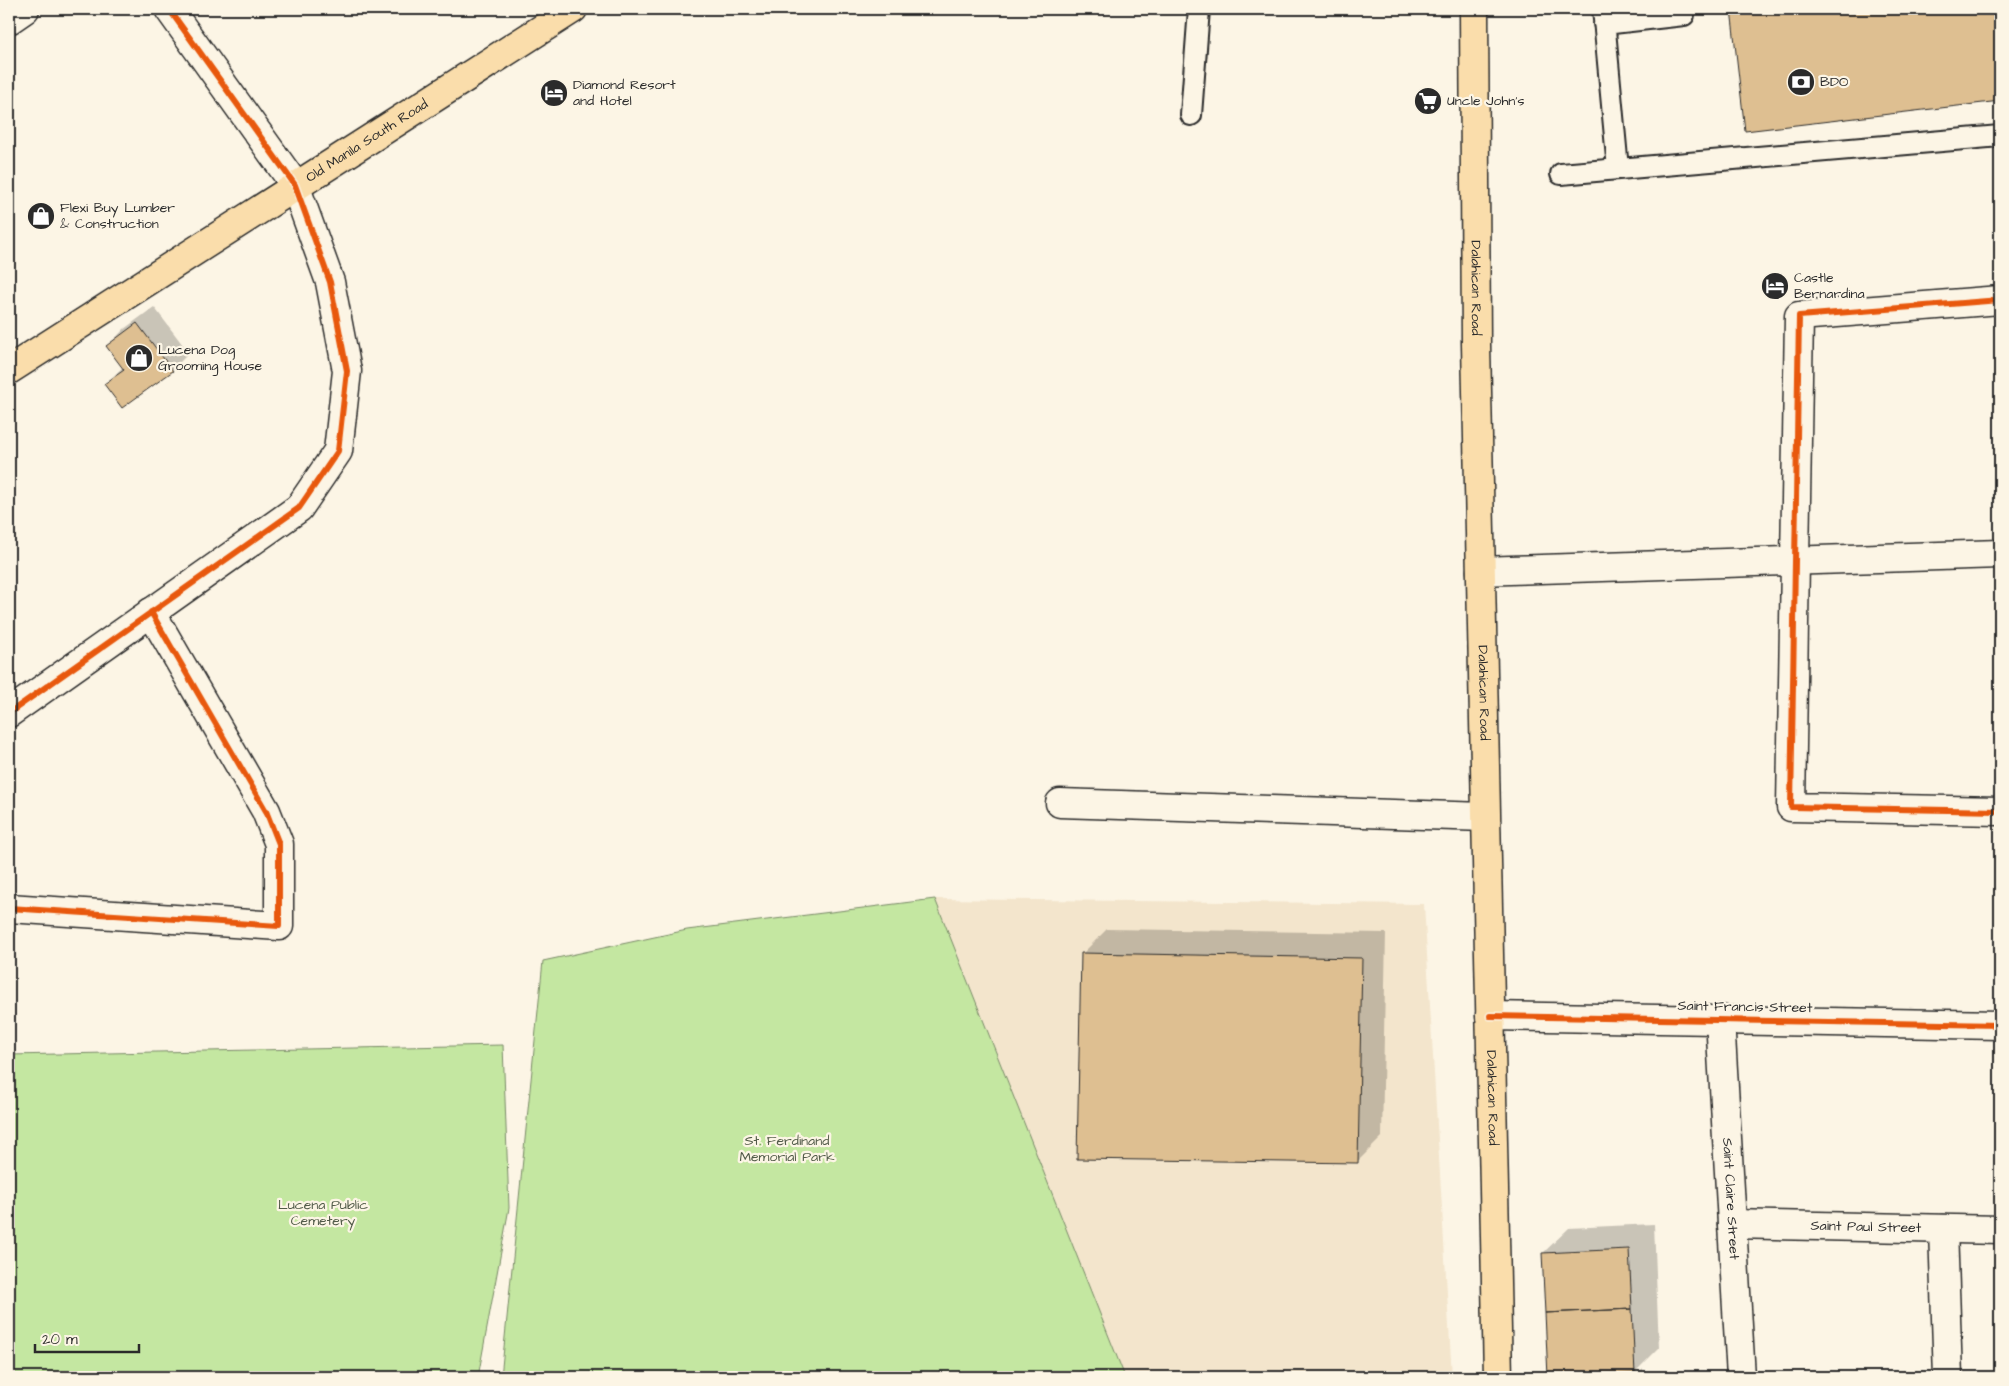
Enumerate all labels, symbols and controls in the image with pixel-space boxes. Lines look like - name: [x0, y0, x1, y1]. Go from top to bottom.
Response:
- bank icon: BDO: [1786, 67, 1816, 97]
- place label: BDO: [1820, 72, 1848, 92]
- place label: Diamond Resort and Hotel: [573, 75, 676, 111]
- hotel icon: Diamond Resort and Hotel: [539, 78, 569, 108]
- supermarket icon: Uncle John's: [1413, 86, 1443, 116]
- place label: Uncle John's: [1447, 91, 1525, 111]
- street label: Old Manila South Road: [302, 94, 432, 187]
- place label: Flexi Buy Lumber & Construction: [60, 198, 175, 234]
- shop icon: Flexi Buy Lumber & Construction: [26, 201, 56, 231]
- street label: Dalahican Road: [1465, 240, 1486, 336]
- place label: Castle Bernardina: [1794, 268, 1865, 304]
- hotel icon: Castle Bernardina: [1760, 271, 1790, 301]
- place label: Lucena Dog Grooming House: [158, 340, 262, 376]
- shop icon: Lucena Dog Grooming House: [124, 343, 154, 373]
- street label: Dalahican Road: [1472, 645, 1494, 741]
- street label: Saint Francis Street: [1677, 996, 1813, 1018]
- street label: Dalahican Road: [1481, 1050, 1503, 1146]
- park label: St. Ferdinand Memorial Park: [739, 1131, 835, 1167]
- street label: Saint Claire Street: [1717, 1137, 1744, 1261]
- park label: Lucena Public Cemetery: [278, 1195, 368, 1231]
- street label: Saint Paul Street: [1810, 1216, 1922, 1238]
- scale bar: [35, 1321, 139, 1353]
- text: 20 m: [42, 1329, 78, 1350]

